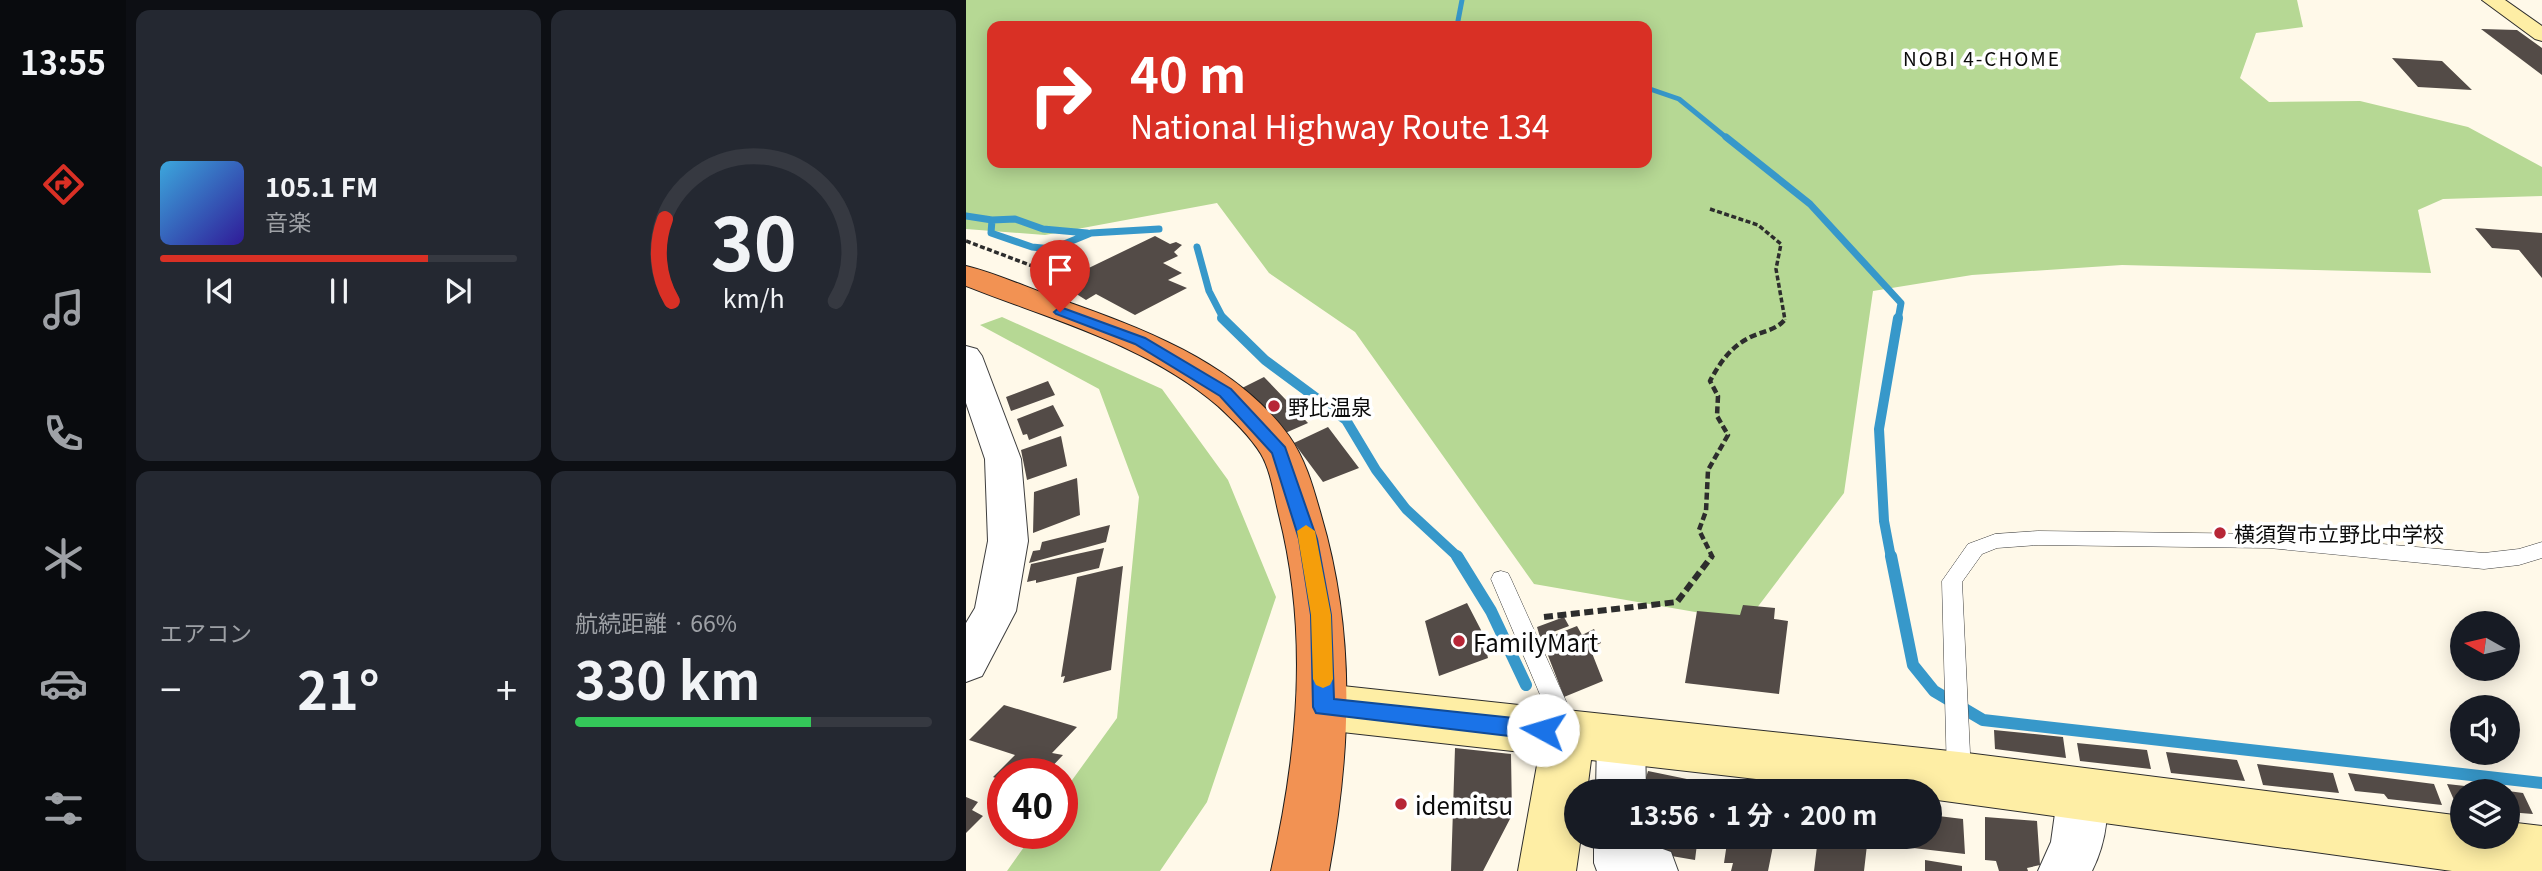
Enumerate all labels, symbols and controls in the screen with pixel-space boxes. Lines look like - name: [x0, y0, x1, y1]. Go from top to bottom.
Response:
- text: 40 m: [1130, 36, 1246, 107]
- text: 13:55: [20, 38, 106, 84]
- district label: NOBI 4-CHOME: [1903, 44, 2061, 71]
- icon: right: [1015, 49, 1106, 140]
- text: National Highway Route 134: [1130, 102, 1550, 148]
- icon: directions: [39, 160, 88, 209]
- text: 105.1 FM: [265, 167, 378, 204]
- text: 30: [711, 188, 796, 293]
- text: 音楽: [265, 204, 311, 238]
- pin: [1030, 240, 1090, 312]
- icon: arrive: [1041, 251, 1079, 289]
- icon: previous: [201, 272, 239, 310]
- icon: pause: [320, 272, 358, 310]
- icon: next: [439, 272, 477, 310]
- text: km/h: [723, 279, 784, 315]
- icon: music: [39, 285, 88, 334]
- place label: 野比温泉: [1288, 391, 1372, 421]
- marker: 野比温泉: [1266, 398, 1282, 414]
- icon: phone: [39, 409, 88, 458]
- place label: 横須賀市立野比中学校: [2234, 518, 2444, 548]
- marker: 横須賀市立野比中学校: [2212, 525, 2228, 541]
- icon: climate: [39, 534, 88, 583]
- text: 航続距離 · 66%: [575, 605, 737, 639]
- north arrow: [2450, 611, 2520, 681]
- map controls: [2450, 611, 2520, 849]
- text: エアコン: [160, 615, 252, 649]
- place label: FamilyMart: [1473, 624, 1598, 659]
- marker: FamilyMart: [1451, 633, 1467, 649]
- text: 330 km: [575, 640, 760, 715]
- text: 21°: [297, 650, 380, 725]
- icon: car: [39, 659, 88, 708]
- text: −: [160, 660, 181, 715]
- text: +: [496, 660, 517, 715]
- position arrow: [1506, 693, 1580, 767]
- button: sound: [2450, 695, 2520, 765]
- speed limit sign: 40: [987, 758, 1078, 849]
- button: layers: [2450, 779, 2520, 849]
- icon: filters: [39, 784, 88, 833]
- place label: idemitsu: [1415, 787, 1513, 822]
- text: 13:56 · 1 分 · 200 m: [1629, 795, 1877, 832]
- marker: idemitsu: [1393, 796, 1409, 812]

